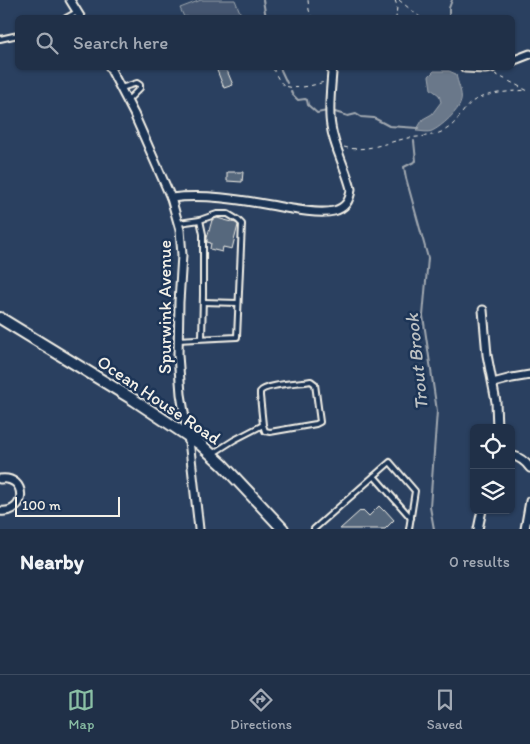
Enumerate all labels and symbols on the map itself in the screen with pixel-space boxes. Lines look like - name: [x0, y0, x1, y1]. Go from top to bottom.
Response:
- street label: Spurwink Avenue: [154, 240, 176, 374]
- water label: Trout Brook: [400, 311, 433, 411]
- street label: Ocean House Road: [93, 351, 225, 450]
- scale bar: [15, 494, 120, 517]

